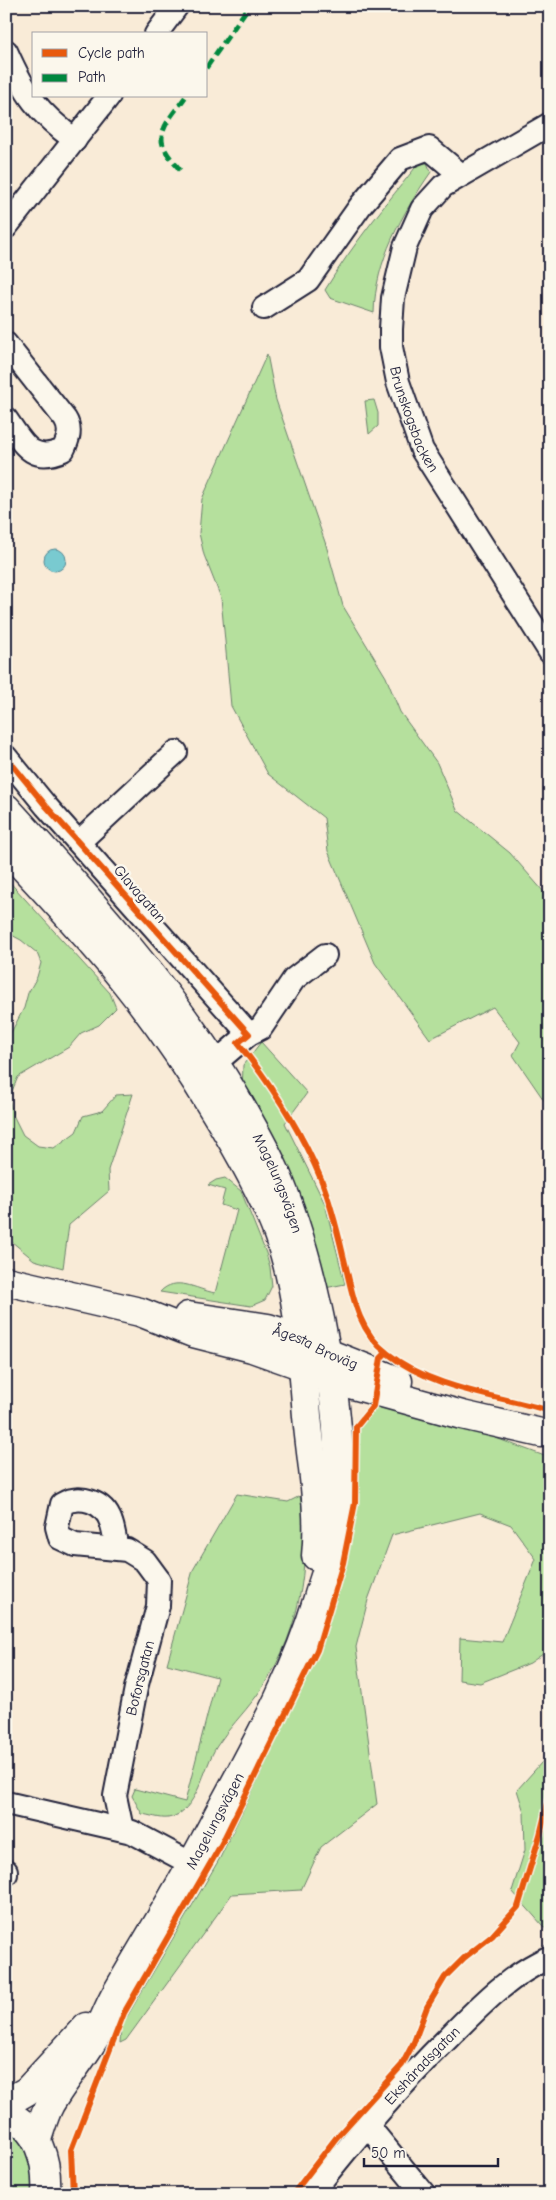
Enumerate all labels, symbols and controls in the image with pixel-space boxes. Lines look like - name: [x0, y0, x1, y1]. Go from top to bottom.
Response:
- legend: [32, 32, 208, 98]
- text: Cycle path: [78, 44, 145, 62]
- text: Path: [78, 68, 106, 86]
- street label: Brunskogsbacken: [386, 365, 443, 476]
- street label: Glavagatan: [110, 861, 170, 927]
- street label: Magelungsvägen: [249, 1130, 306, 1235]
- street label: Ågesta Broväg: [270, 1320, 361, 1373]
- street label: Boforsgatan: [122, 1639, 158, 1717]
- street label: Magelungsvägen: [182, 1770, 248, 1872]
- street label: Ekshäradsgatan: [381, 2022, 464, 2108]
- scale bar: [364, 2135, 497, 2167]
- text: 50 m: [371, 2144, 406, 2162]

